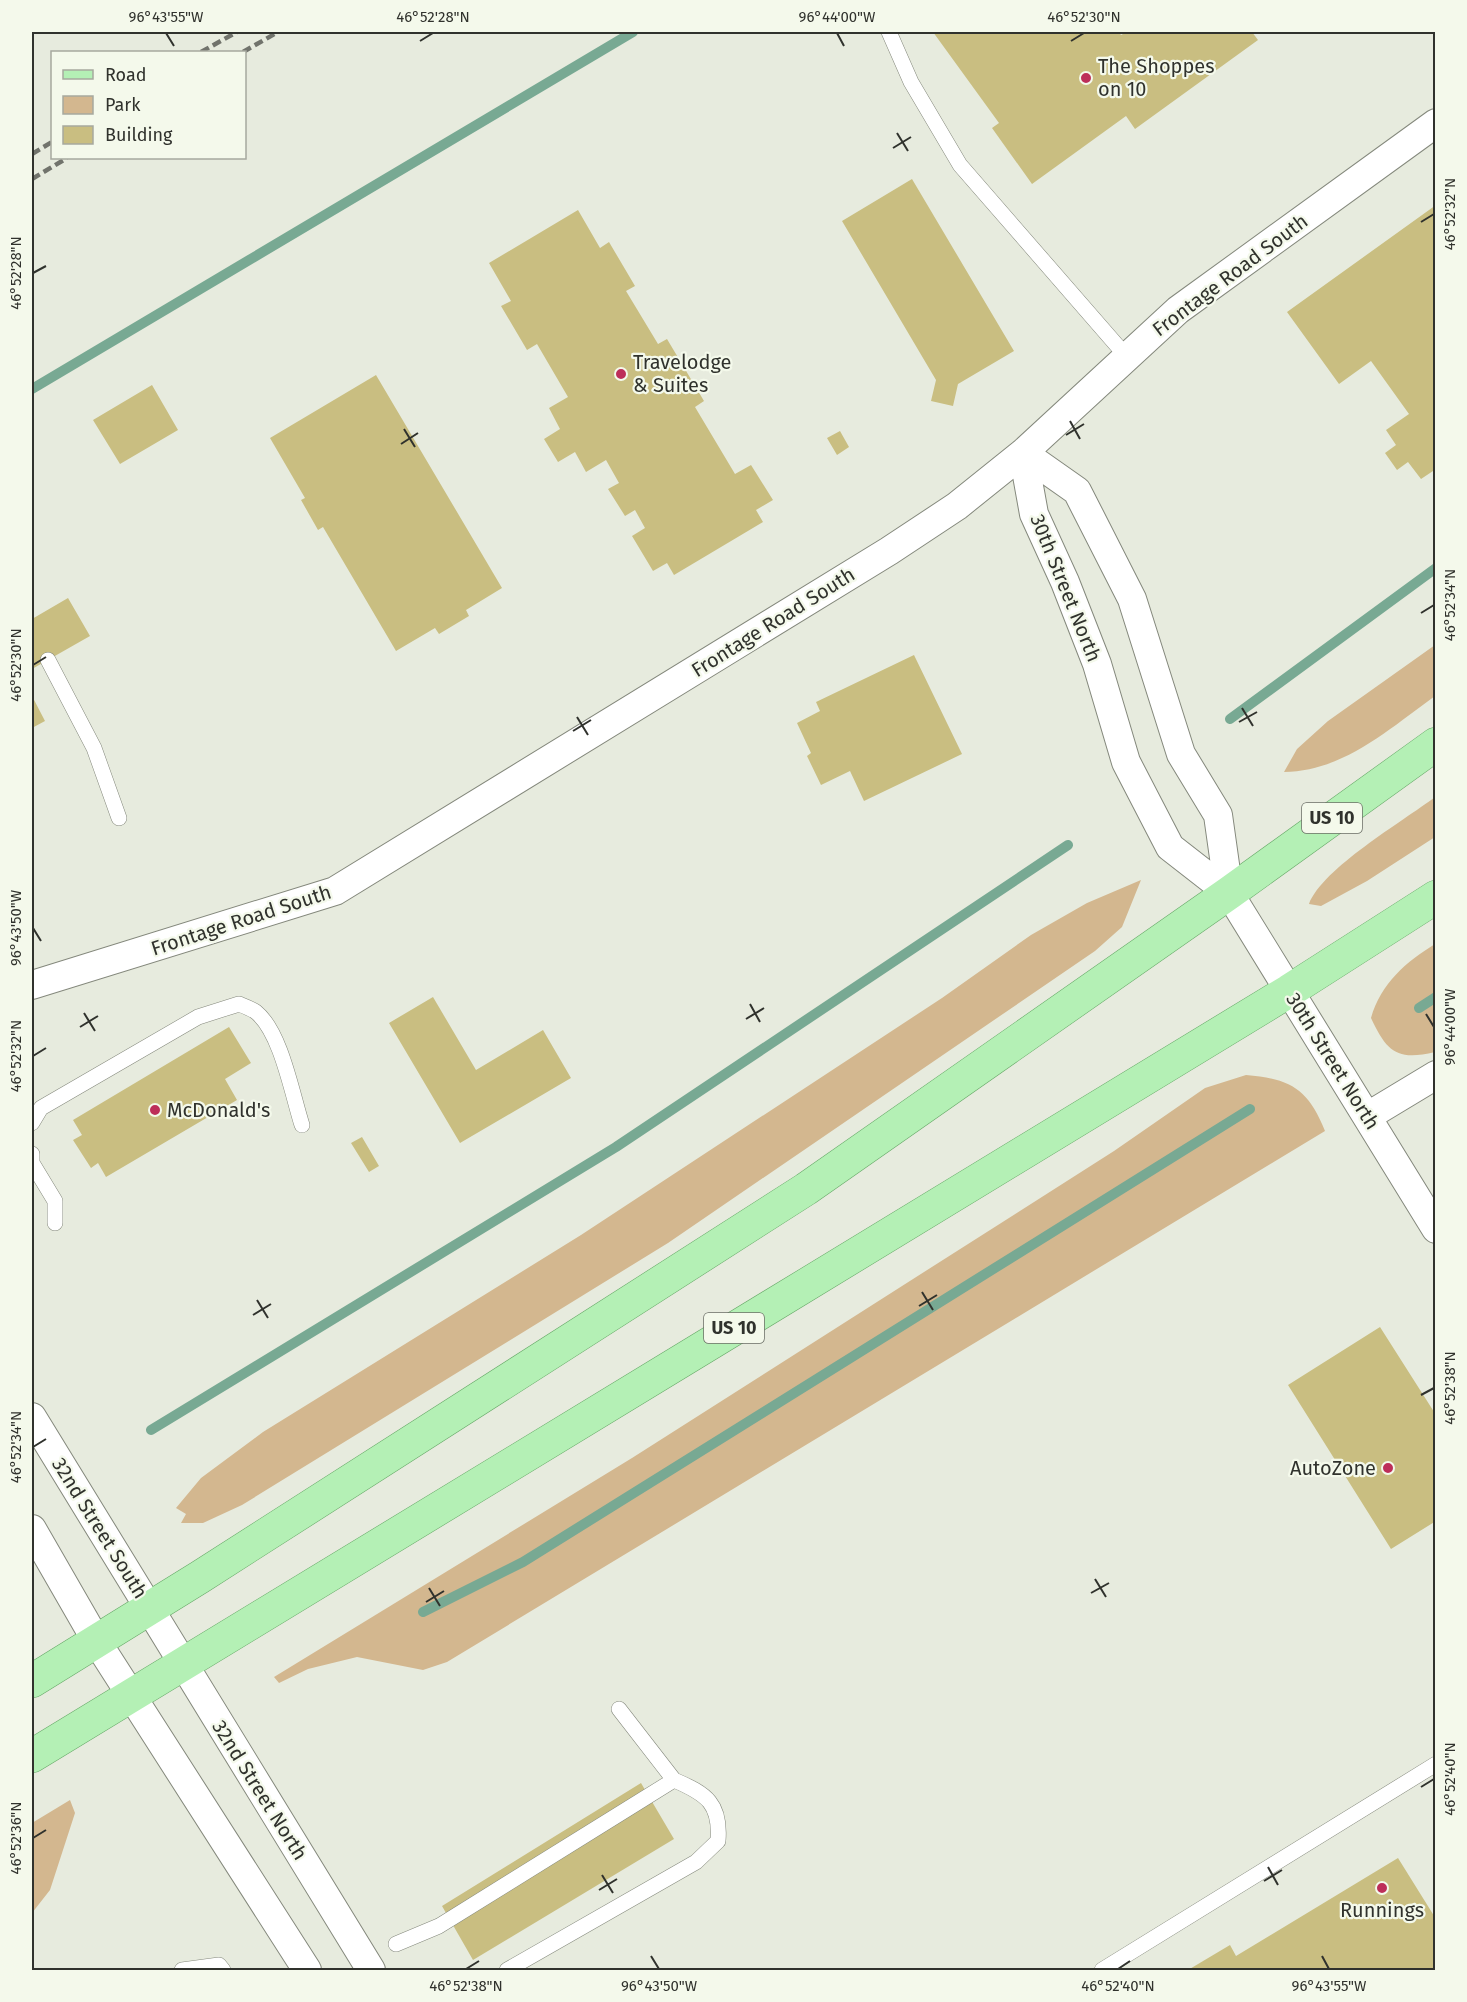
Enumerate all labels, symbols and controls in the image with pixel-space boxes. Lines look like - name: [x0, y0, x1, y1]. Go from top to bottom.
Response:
- text: 96°43'55"W: [129, 8, 204, 26]
- text: 46°52'28"N: [396, 8, 470, 26]
- text: 96°44'00"W: [799, 8, 876, 26]
- text: 46°52'30"N: [1047, 8, 1121, 26]
- legend: [51, 51, 246, 159]
- place label: The Shoppes on 10: [1098, 54, 1215, 101]
- text: Road: [105, 64, 147, 86]
- marker: The Shoppes on 10: [1079, 71, 1093, 85]
- text: Park: [105, 94, 141, 116]
- text: Building: [105, 124, 173, 146]
- text: 46°52'32"N: [1441, 178, 1459, 250]
- street label: Frontage Road South: [1148, 209, 1312, 341]
- text: 46°52'28"N: [7, 236, 25, 310]
- place label: Travelodge & Suites: [633, 350, 731, 397]
- marker: Travelodge & Suites: [614, 367, 628, 381]
- street label: 30th Street North: [1025, 511, 1107, 665]
- street label: Frontage Road South: [687, 562, 859, 682]
- text: 46°52'34"N: [1441, 569, 1459, 641]
- text: 46°52'30"N: [7, 628, 25, 702]
- road number: US 10: [1302, 803, 1362, 833]
- street label: Frontage Road South: [148, 879, 334, 961]
- text: 96°43'50"W: [7, 889, 25, 966]
- street label: 30th Street North: [1281, 988, 1385, 1134]
- text: 96°44'00"W: [1441, 988, 1459, 1065]
- text: 46°52'32"N: [7, 1020, 25, 1092]
- place label: McDonald's: [167, 1098, 270, 1122]
- marker: McDonald's: [148, 1103, 162, 1117]
- road number: US 10: [704, 1313, 764, 1343]
- text: 46°52'38"N: [1441, 1351, 1459, 1425]
- text: 46°52'34"N: [7, 1411, 25, 1483]
- street label: 32nd Street South: [47, 1453, 153, 1603]
- place label: AutoZone: [1290, 1456, 1376, 1480]
- marker: AutoZone: [1381, 1461, 1395, 1475]
- street label: 32nd Street North: [207, 1716, 313, 1864]
- text: 46°52'40"N: [1441, 1742, 1459, 1816]
- text: 46°52'36"N: [7, 1801, 25, 1875]
- marker: Runnings: [1375, 1881, 1389, 1895]
- place label: Runnings: [1340, 1898, 1424, 1922]
- text: 46°52'38"N: [429, 1977, 503, 1995]
- text: 96°43'50"W: [621, 1977, 698, 1995]
- text: 46°52'40"N: [1081, 1977, 1155, 1995]
- text: 96°43'55"W: [1292, 1977, 1367, 1995]

